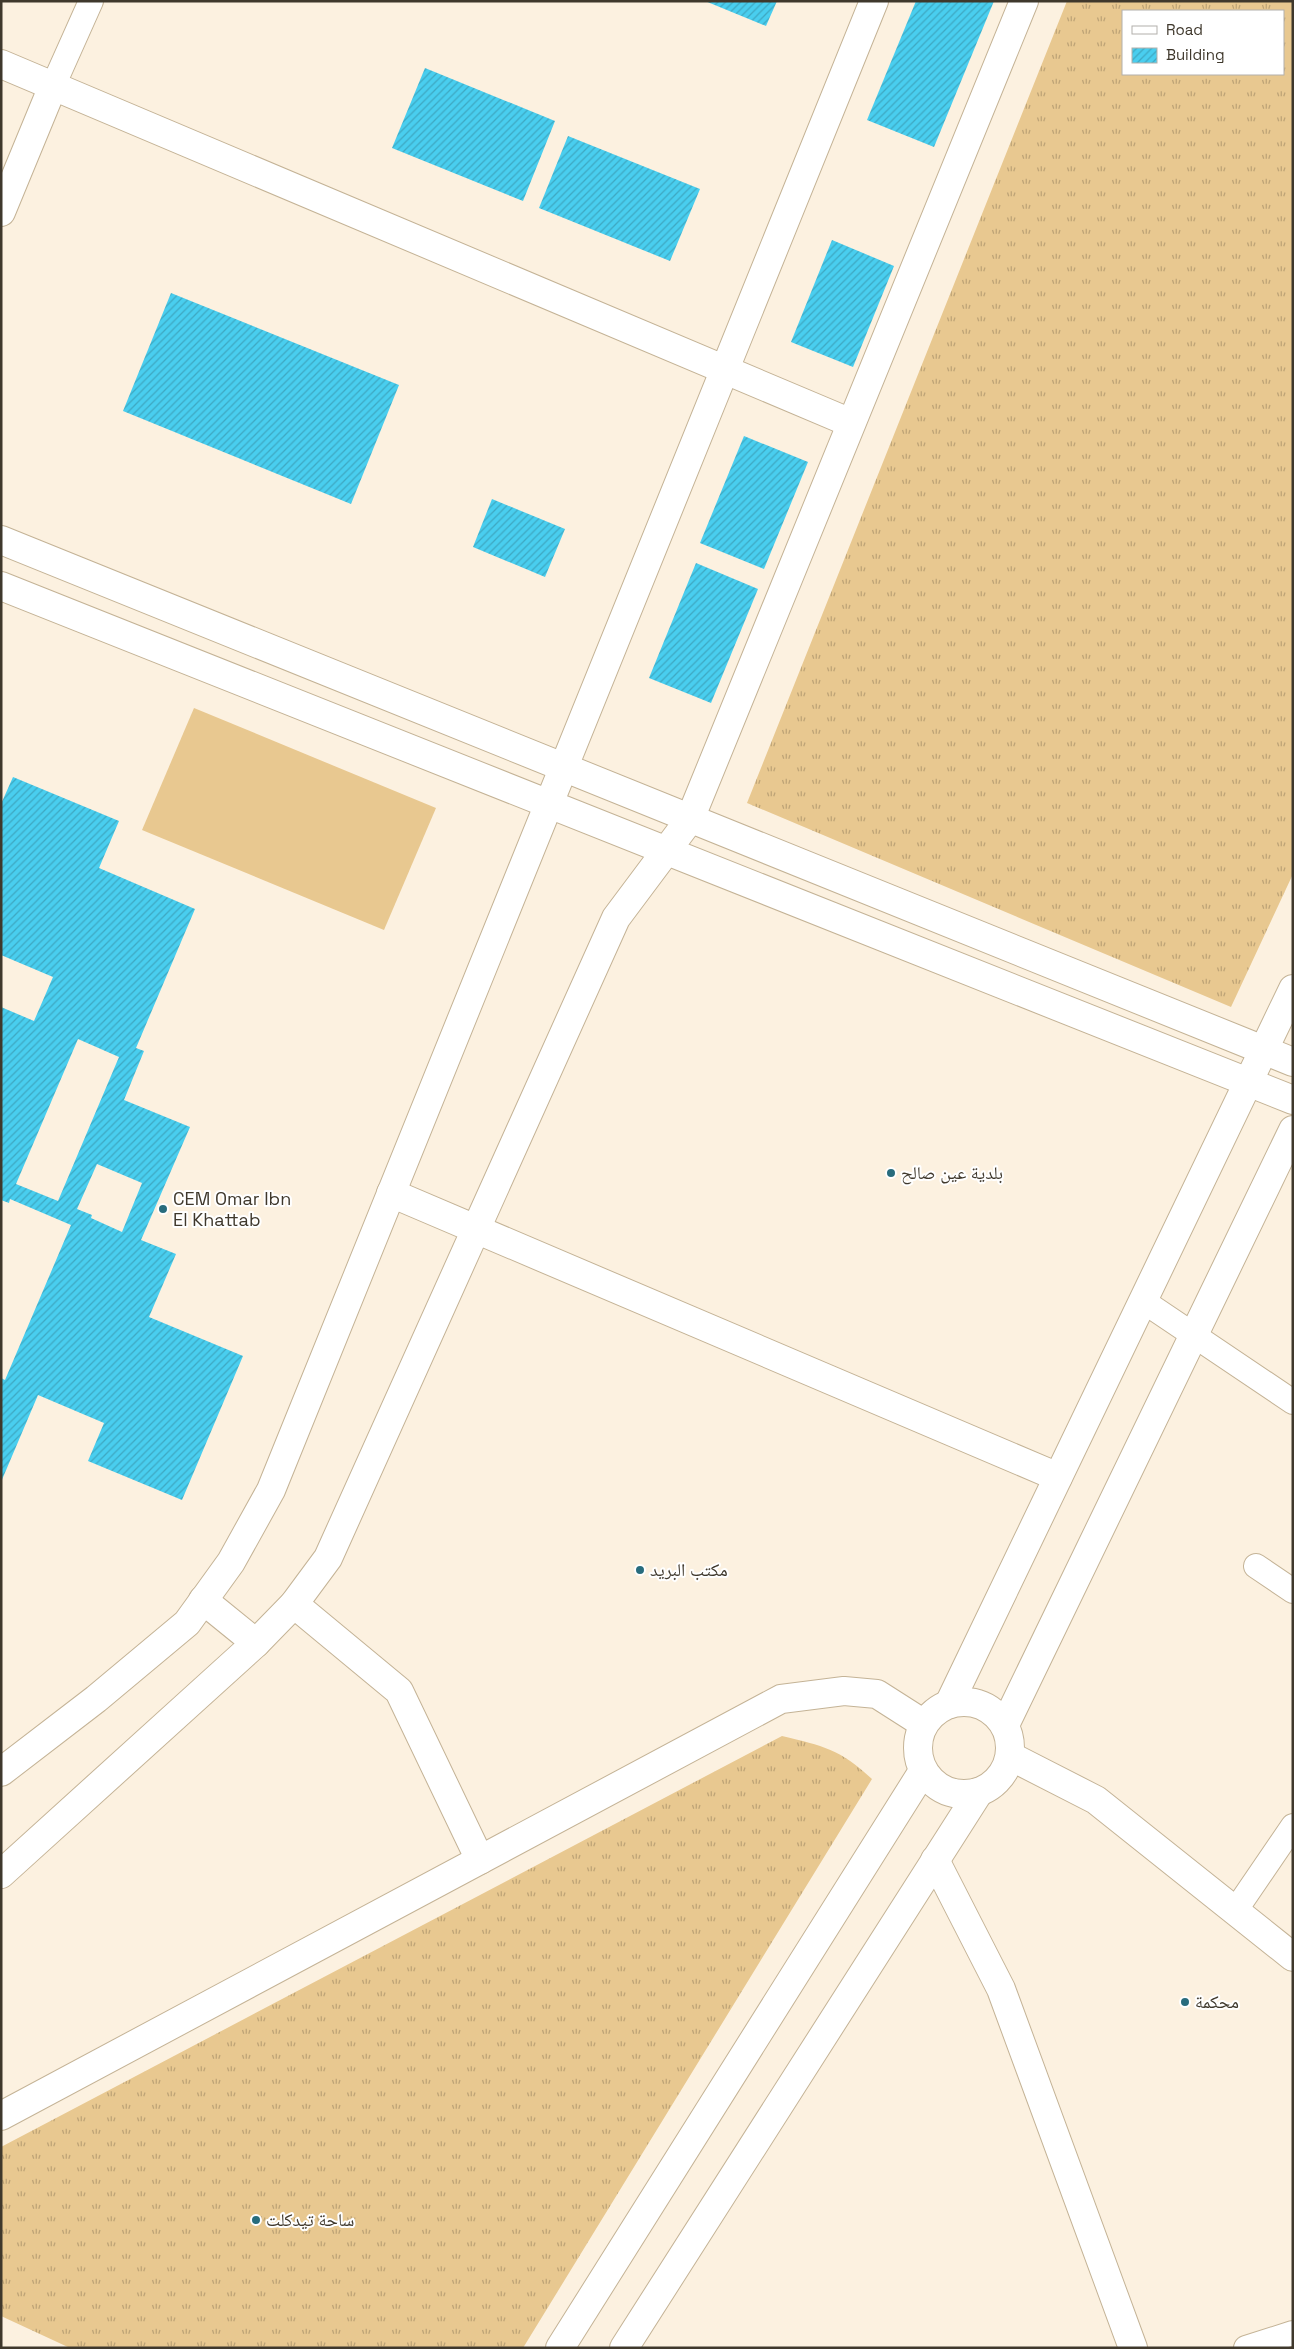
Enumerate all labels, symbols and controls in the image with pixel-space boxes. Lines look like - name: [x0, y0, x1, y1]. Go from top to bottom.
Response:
- legend: [1122, 10, 1284, 75]
- text: Road: [1166, 20, 1203, 39]
- text: Building: [1166, 45, 1225, 64]
- place label: بلدية عين صالح: [901, 1161, 1003, 1185]
- marker: بلدية عين صالح: [885, 1167, 897, 1179]
- place label: CEM Omar Ibn El Khattab: [173, 1187, 291, 1231]
- marker: CEM Omar Ibn El Khattab: [157, 1203, 169, 1215]
- place label: مكتب البريد: [650, 1558, 728, 1581]
- marker: مكتب البريد: [634, 1564, 646, 1576]
- place label: محكمة: [1195, 1990, 1239, 2013]
- marker: محكمة: [1179, 1996, 1191, 2008]
- place label: ساحة تيدكلت: [266, 2208, 354, 2231]
- marker: ساحة تيدكلت: [250, 2214, 262, 2226]

